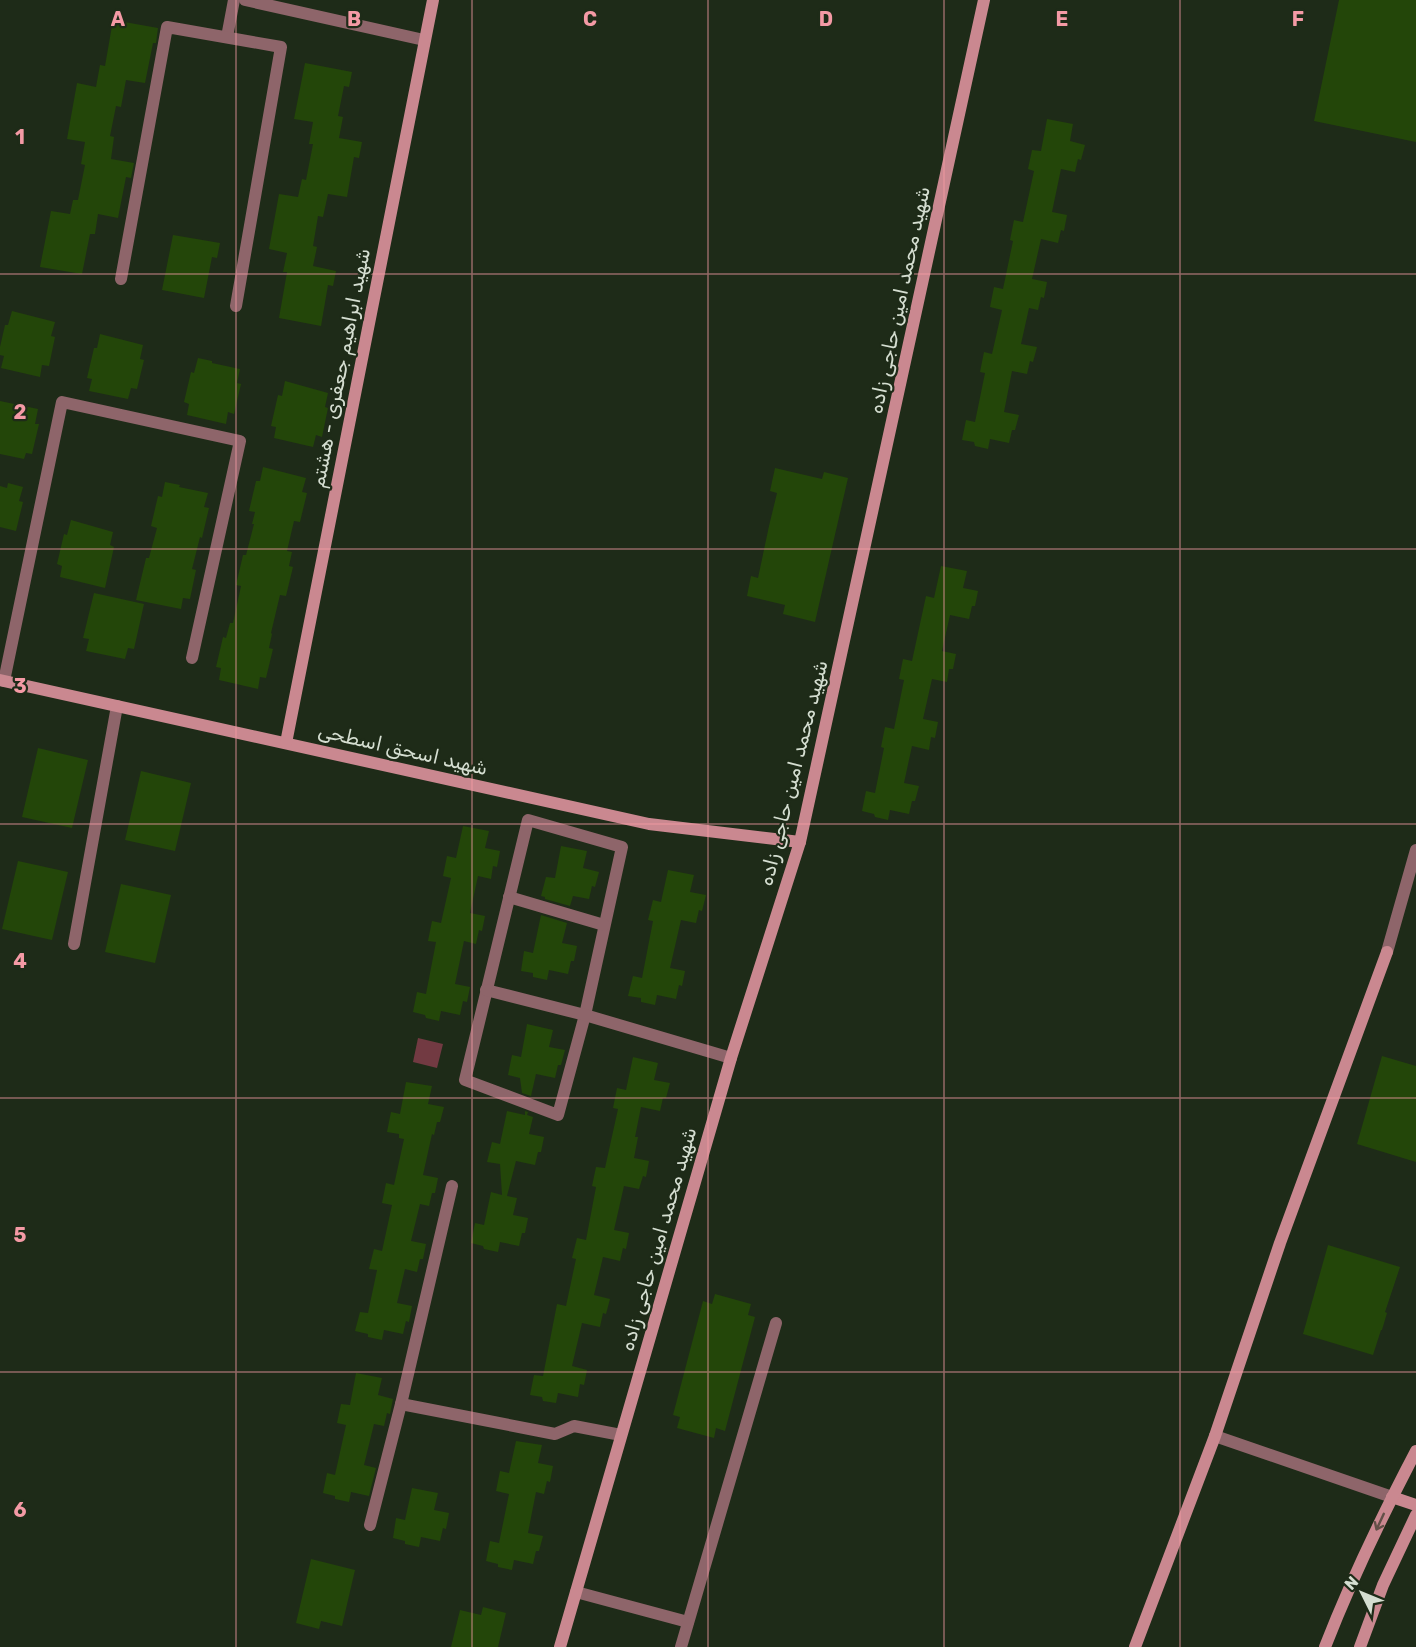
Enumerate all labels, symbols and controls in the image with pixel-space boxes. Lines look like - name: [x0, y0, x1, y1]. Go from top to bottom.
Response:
- text: A: [111, 7, 126, 31]
- text: B: [347, 7, 361, 31]
- text: C: [583, 7, 597, 31]
- text: D: [819, 7, 833, 31]
- text: E: [1056, 7, 1068, 31]
- text: F: [1292, 7, 1304, 31]
- text: 1: [15, 125, 25, 149]
- street label: شهید محمد امین حاجی زاده: [863, 184, 935, 416]
- street label: شهید ابراهیم جعفری - هشتم: [305, 246, 376, 490]
- text: 2: [14, 400, 27, 424]
- street label: شهید محمد امین حاجی زاده: [753, 658, 833, 888]
- text: 3: [13, 674, 27, 698]
- street label: شهید اسحق اسطحی: [316, 718, 490, 780]
- text: 4: [13, 949, 27, 973]
- street label: شهید محمد امین حاجی زاده: [615, 1124, 701, 1354]
- text: 5: [14, 1223, 27, 1247]
- text: 6: [13, 1498, 27, 1522]
- one-way arrow: [1374, 1512, 1386, 1530]
- north arrow: [1332, 1563, 1392, 1623]
- text: N: [1341, 1572, 1362, 1594]

